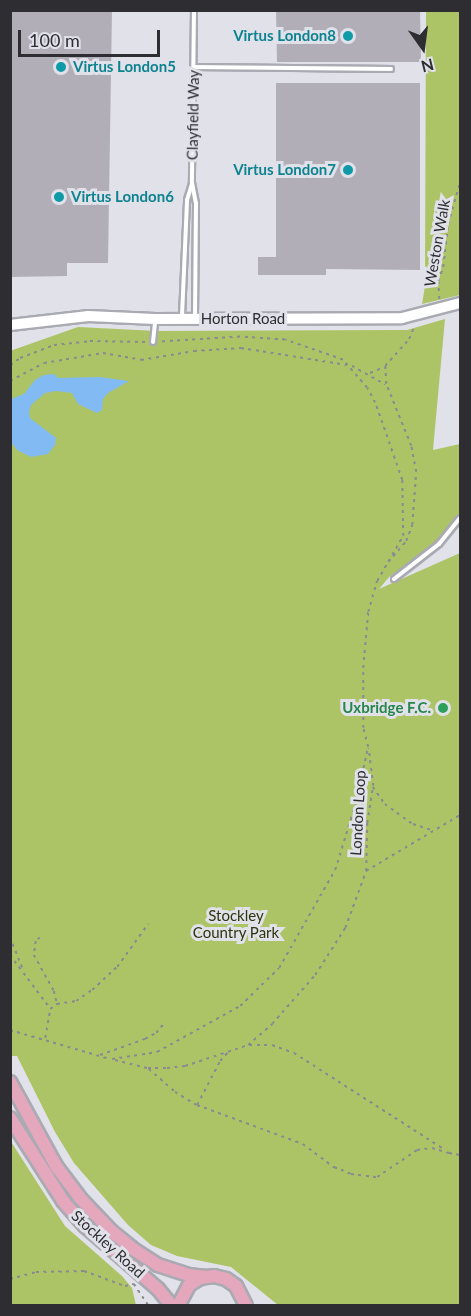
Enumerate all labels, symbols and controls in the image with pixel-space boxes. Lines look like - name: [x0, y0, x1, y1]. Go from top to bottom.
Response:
- scale bar: [21, 18, 164, 56]
- north arrow: [393, 18, 453, 78]
- place label: Virtus London8: [233, 27, 336, 45]
- text: 100 m: [29, 29, 80, 51]
- marker: Virtus London8: [341, 29, 355, 43]
- text: N: [419, 55, 436, 77]
- place label: Virtus London5: [73, 58, 176, 76]
- marker: Virtus London5: [54, 60, 68, 74]
- street label: Clayfield Way: [183, 70, 203, 160]
- place label: Virtus London7: [233, 161, 336, 179]
- marker: Virtus London7: [341, 163, 355, 177]
- place label: Virtus London6: [71, 188, 174, 206]
- marker: Virtus London6: [52, 190, 66, 204]
- street label: Weston Walk: [420, 198, 454, 288]
- street label: Horton Road: [201, 310, 285, 328]
- place label: Uxbridge F.C.: [342, 699, 431, 717]
- marker: Uxbridge F.C.: [436, 701, 450, 715]
- street label: London Loop: [347, 770, 369, 856]
- park label: Stockley Country Park: [193, 906, 279, 941]
- street label: Stockley Road: [68, 1206, 148, 1282]

